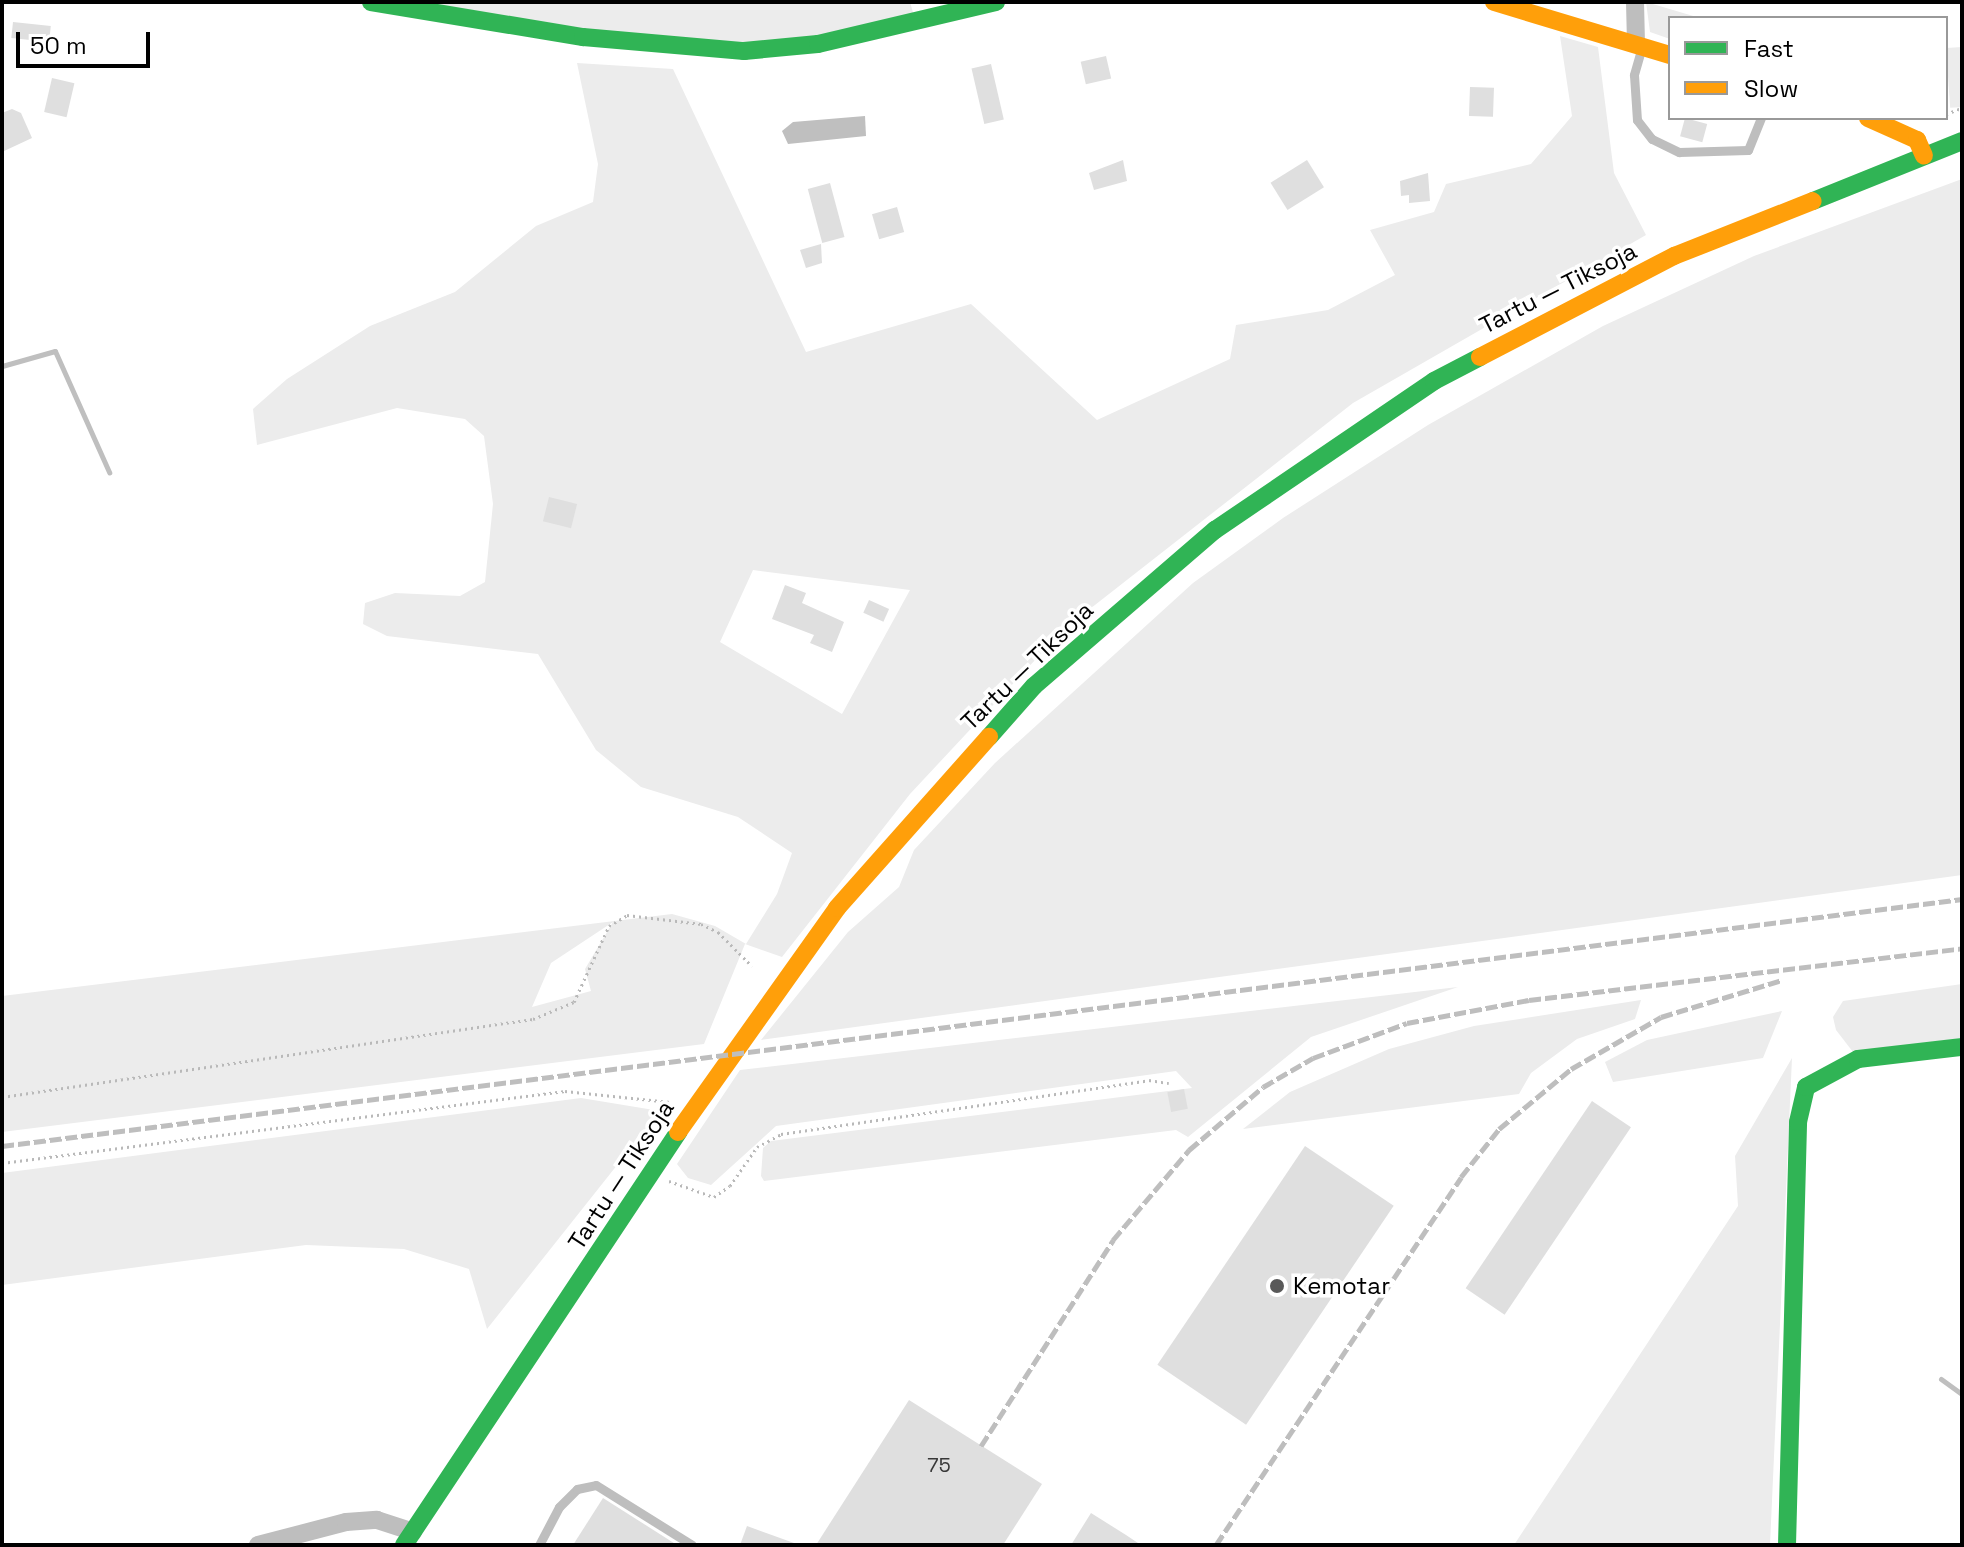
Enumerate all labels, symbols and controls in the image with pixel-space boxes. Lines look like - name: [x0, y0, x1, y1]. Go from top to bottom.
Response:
- scale bar: [20, 16, 154, 66]
- legend: [1668, 16, 1948, 120]
- text: 50 m: [30, 30, 87, 61]
- text: Fast: [1744, 33, 1794, 64]
- text: Slow: [1744, 73, 1798, 104]
- street label: Tartu — Tiksoja: [1474, 236, 1642, 340]
- street label: Tartu — Tiksoja: [954, 595, 1100, 737]
- street label: Tartu — Tiksoja: [561, 1094, 681, 1256]
- place label: Kemotar: [1293, 1272, 1390, 1300]
- marker: Kemotar: [1268, 1277, 1286, 1295]
- house number: 75: [927, 1453, 951, 1477]

